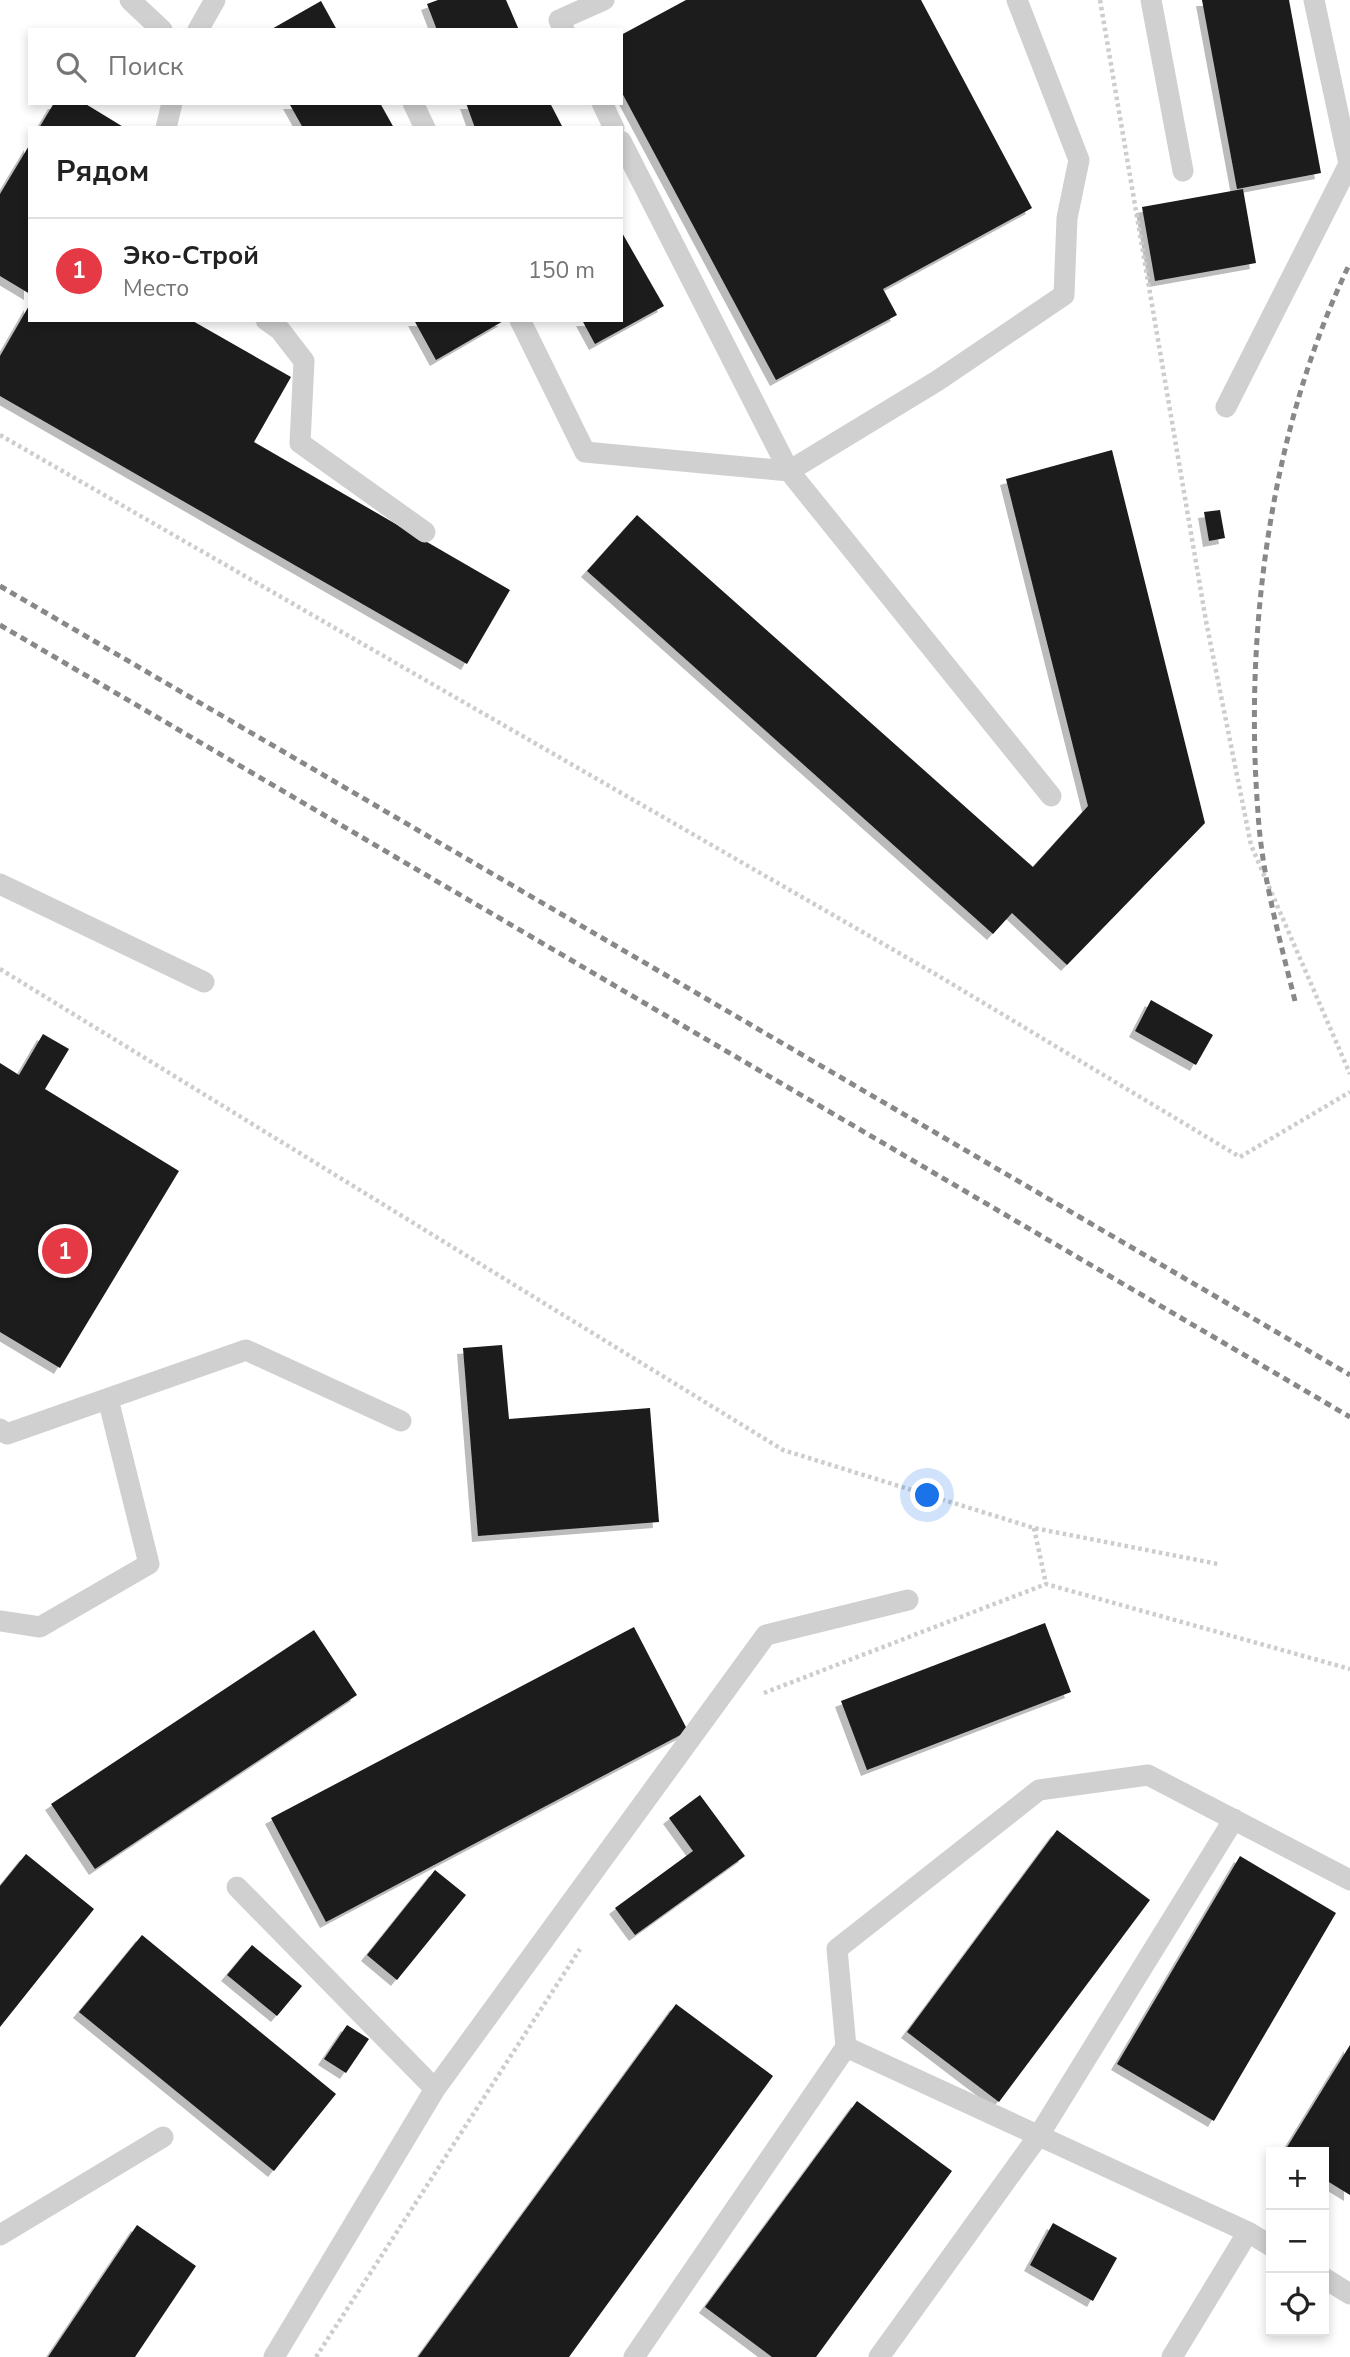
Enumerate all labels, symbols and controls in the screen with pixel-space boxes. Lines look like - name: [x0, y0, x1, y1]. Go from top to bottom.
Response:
- search box: [28, 28, 623, 105]
- icon: search: [52, 48, 90, 86]
- text: Поиск: [108, 49, 184, 84]
- text: Рядом: [56, 151, 149, 192]
- text: Эко-Строй: [123, 238, 259, 273]
- text: 1: [72, 255, 86, 286]
- text: 150 m: [528, 255, 595, 286]
- text: Место: [123, 273, 189, 304]
- pin: 1: [42, 1225, 88, 1277]
- your location: [910, 1478, 944, 1512]
- map controls: [1266, 2147, 1329, 2336]
- button: +: [1266, 2147, 1329, 2210]
- button: −: [1266, 2210, 1329, 2273]
- button: locate: [1266, 2273, 1329, 2336]

